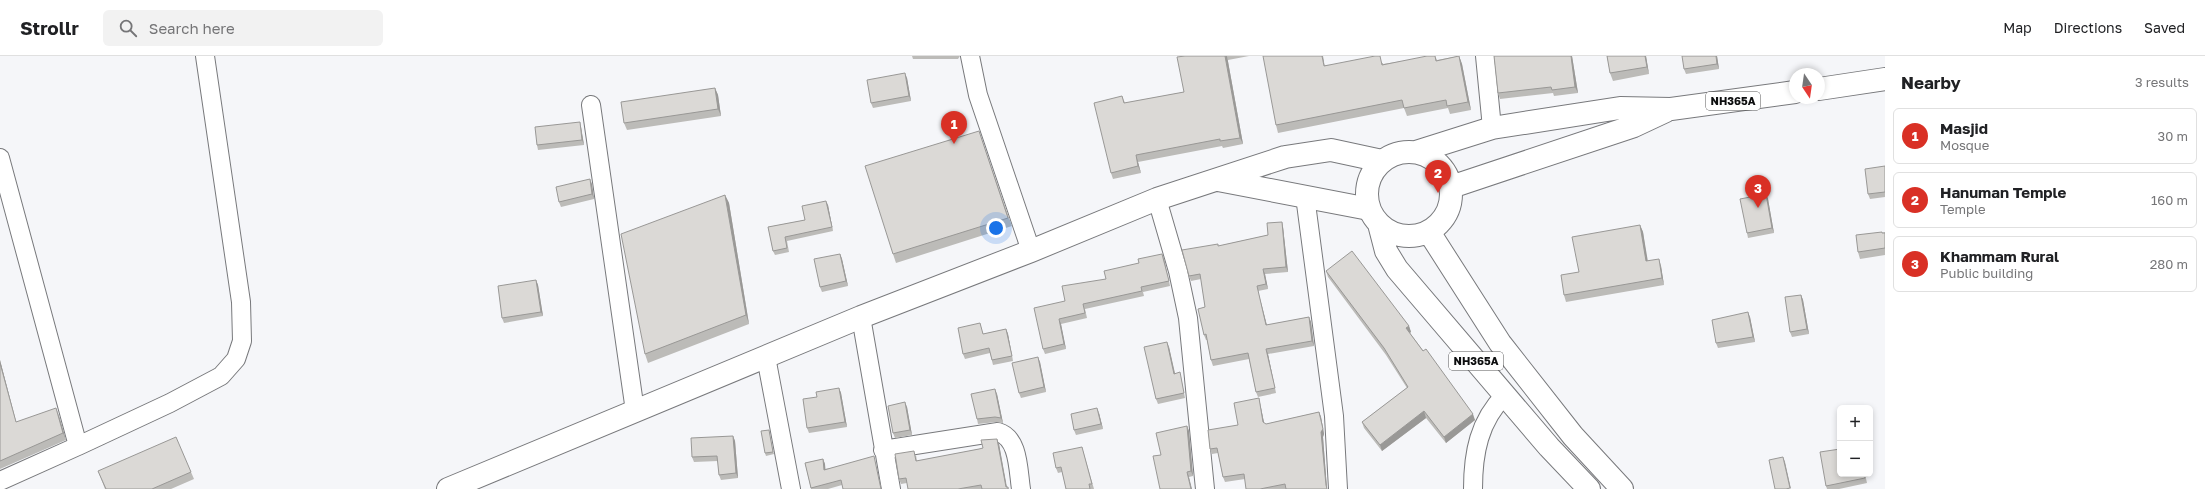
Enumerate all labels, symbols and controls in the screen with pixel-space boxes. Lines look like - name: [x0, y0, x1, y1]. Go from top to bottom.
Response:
- search box: [103, 10, 383, 46]
- text: Strollr: [20, 16, 79, 39]
- icon: search: [117, 17, 139, 39]
- text: Search here: [149, 19, 235, 37]
- text: Map: [2003, 19, 2032, 36]
- text: Directions: [2054, 19, 2122, 36]
- text: Saved: [2144, 19, 2185, 36]
- north arrow: [1789, 68, 1825, 104]
- text: Nearby: [1901, 72, 1961, 93]
- text: 3 results: [2135, 74, 2189, 90]
- road number: NH365A: [1706, 92, 1760, 110]
- pin: 1: [941, 111, 967, 144]
- text: Masjid: [1940, 119, 1988, 137]
- text: 1: [1912, 128, 1918, 144]
- text: 30 m: [2158, 128, 2188, 144]
- text: Mosque: [1940, 137, 1989, 153]
- pin: 2: [1425, 160, 1451, 193]
- pin: 3: [1745, 175, 1771, 208]
- text: Hanuman Temple: [1940, 183, 2066, 201]
- text: 2: [1911, 192, 1919, 208]
- text: 160 m: [2151, 192, 2188, 208]
- text: Temple: [1940, 201, 1986, 217]
- your location: [986, 218, 1006, 238]
- text: Khammam Rural: [1940, 247, 2059, 265]
- text: 3: [1911, 256, 1919, 272]
- text: 280 m: [2150, 256, 2188, 272]
- text: Public building: [1940, 265, 2033, 281]
- road number: NH365A: [1449, 352, 1503, 370]
- map controls: [1837, 405, 1873, 477]
- button: +: [1837, 405, 1873, 441]
- button: −: [1837, 441, 1873, 477]

